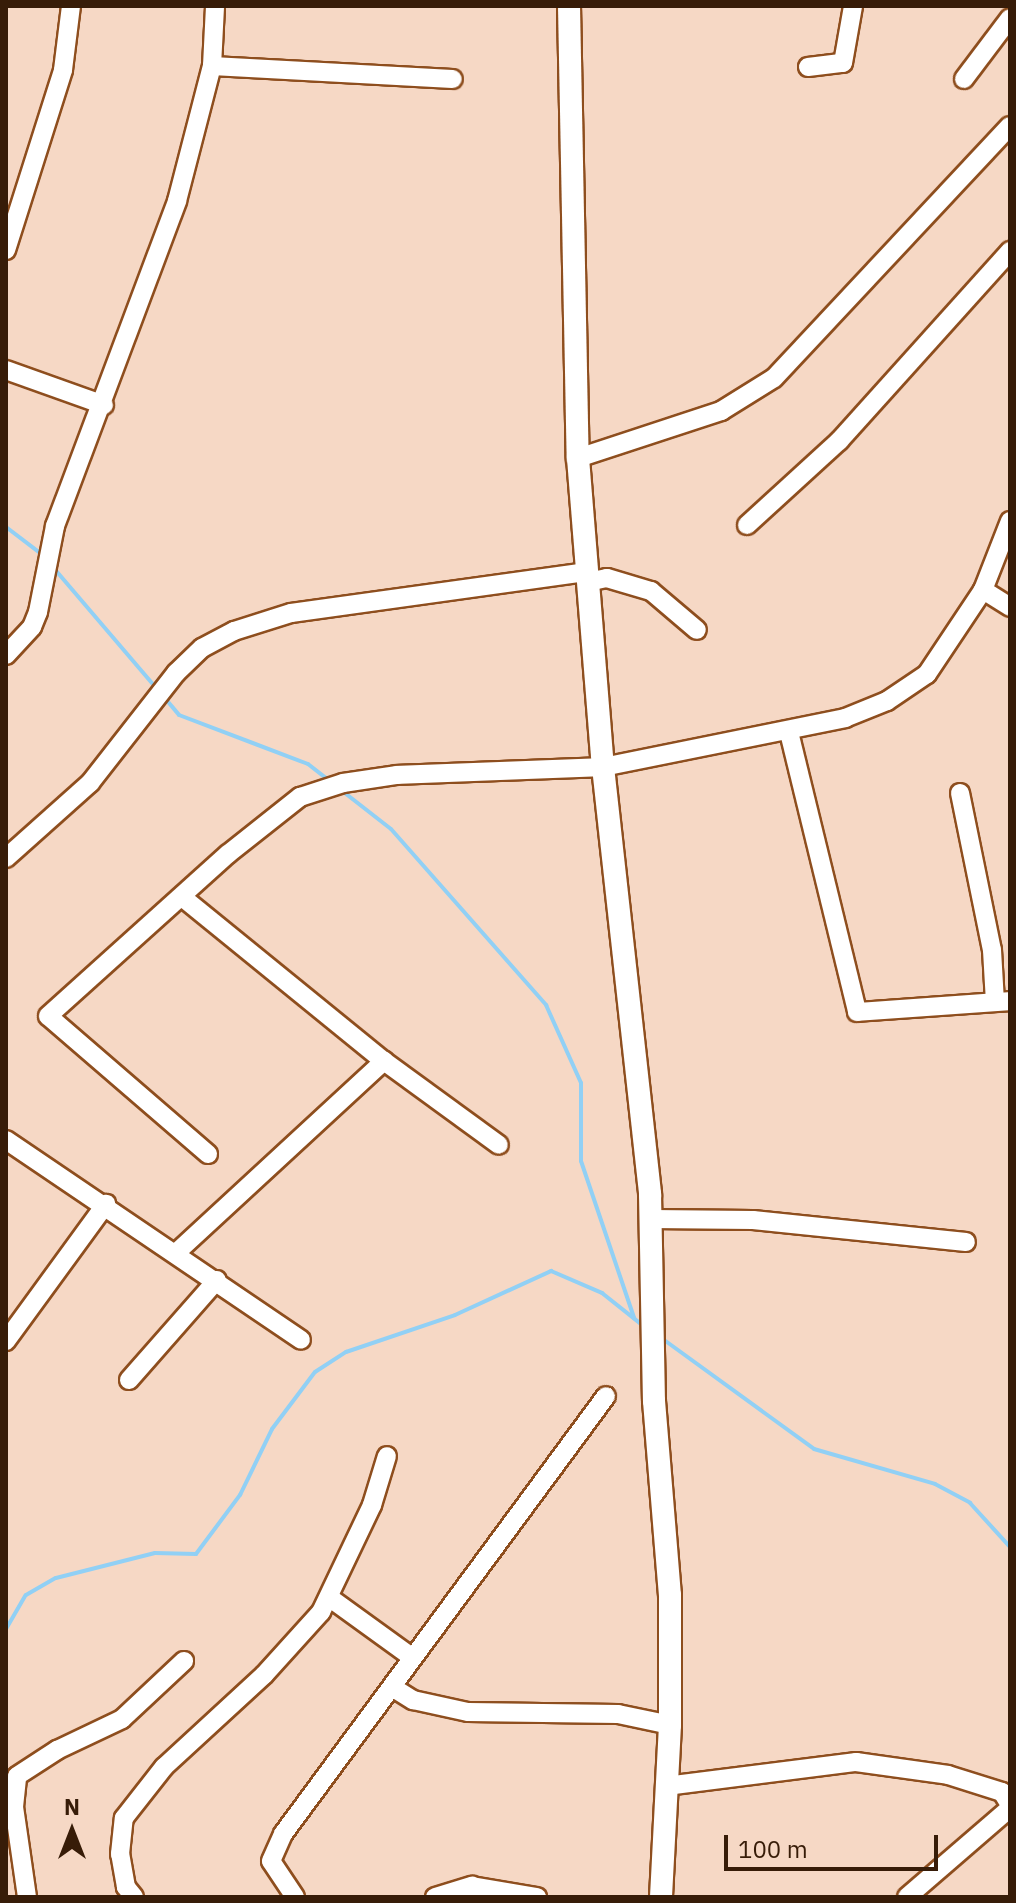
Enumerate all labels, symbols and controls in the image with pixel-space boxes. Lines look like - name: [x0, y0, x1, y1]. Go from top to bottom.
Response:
- north arrow: [32, 1791, 112, 1871]
- text: N: [64, 1792, 80, 1821]
- scale bar: [728, 1819, 942, 1869]
- text: 100 m: [738, 1833, 808, 1865]

